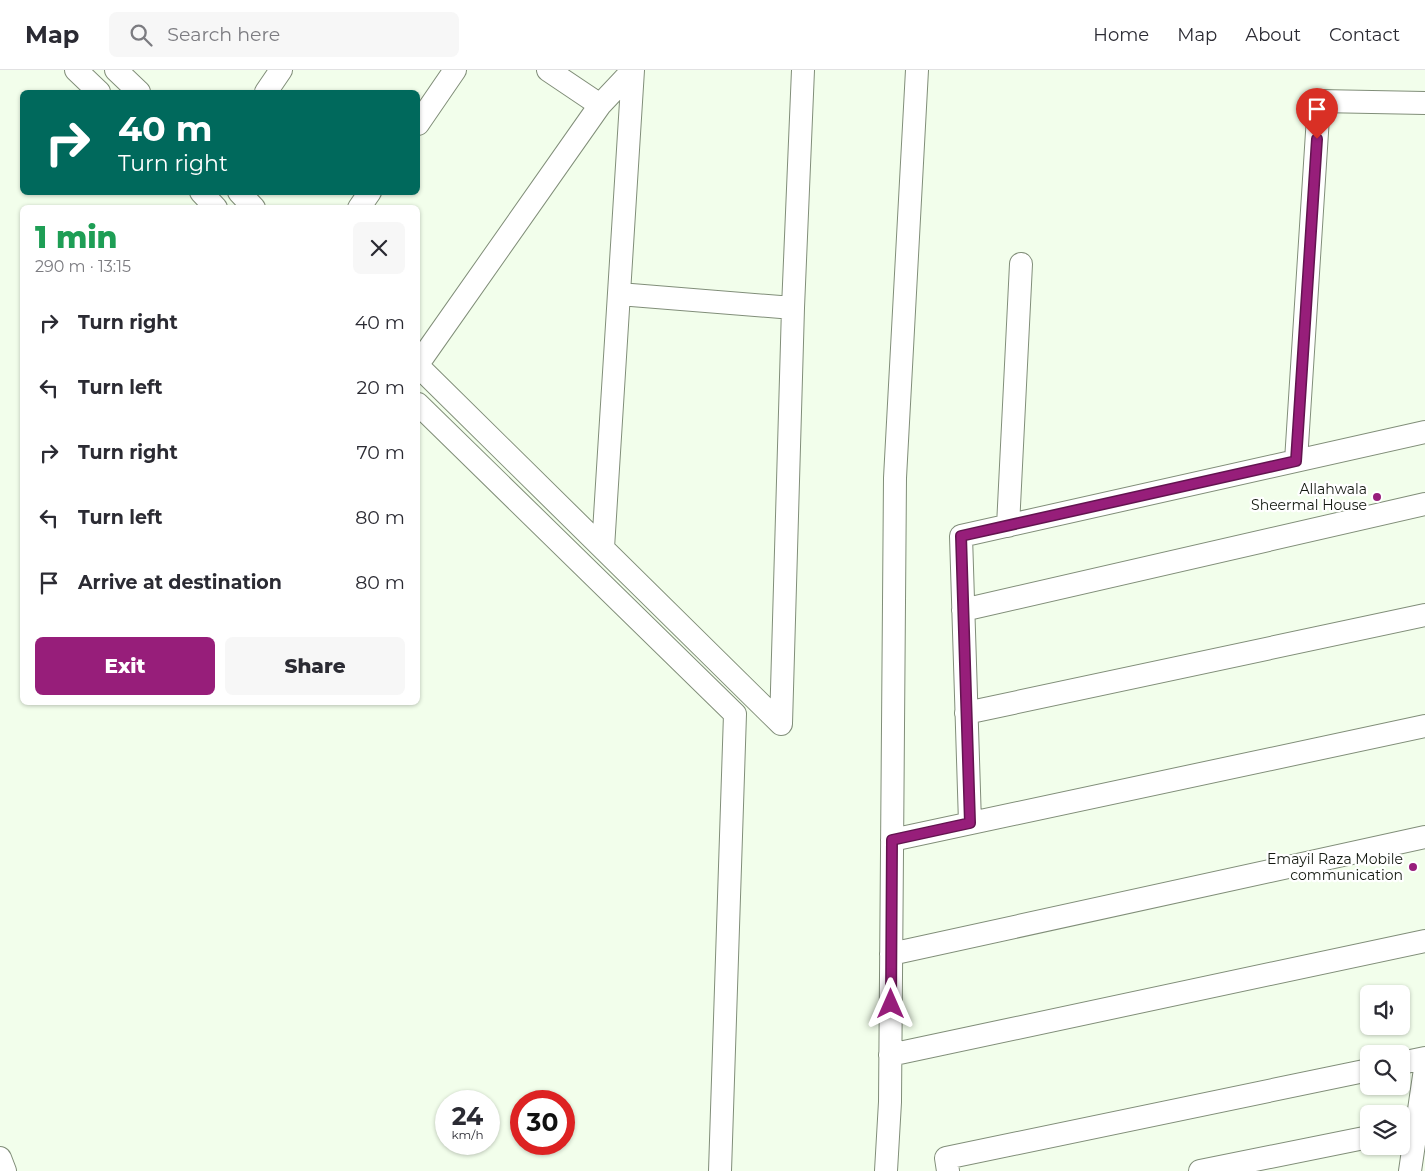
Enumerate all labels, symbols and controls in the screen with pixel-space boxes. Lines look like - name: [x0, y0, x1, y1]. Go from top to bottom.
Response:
- search box: [109, 12, 459, 57]
- text: Map: [25, 20, 79, 49]
- icon: search: [127, 21, 155, 49]
- text: Search here: [167, 23, 280, 46]
- text: Home: [1093, 24, 1149, 46]
- text: Map: [1177, 24, 1217, 46]
- text: About: [1245, 24, 1301, 46]
- text: Contact: [1329, 24, 1400, 46]
- pin: [1296, 88, 1338, 139]
- icon: arrive: [1303, 95, 1331, 123]
- text: 40 m: [118, 107, 213, 150]
- icon: right: [35, 110, 100, 175]
- text: Turn right: [118, 150, 228, 177]
- text: 1 min: [35, 219, 118, 256]
- button: close: [353, 222, 405, 274]
- text: 290 m · 13:15: [35, 257, 131, 276]
- icon: right: [35, 309, 63, 337]
- text: Turn right: [78, 311, 178, 334]
- text: 40 m: [355, 311, 405, 334]
- icon: left: [35, 374, 63, 402]
- text: Turn left: [78, 376, 163, 399]
- text: 20 m: [357, 376, 405, 399]
- icon: right: [35, 439, 63, 467]
- text: Turn right: [78, 441, 178, 464]
- text: 70 m: [356, 441, 405, 464]
- place label: Allahwala Sheermal House: [1251, 480, 1367, 514]
- marker: Allahwala Sheermal House: [1371, 491, 1383, 503]
- icon: left: [35, 504, 63, 532]
- text: Turn left: [78, 506, 163, 529]
- text: 80 m: [355, 506, 405, 529]
- icon: arrive: [35, 569, 63, 597]
- text: Arrive at destination: [78, 571, 282, 594]
- text: 80 m: [355, 571, 405, 594]
- button: Exit: [35, 637, 215, 695]
- button: Share: [225, 637, 405, 695]
- place label: Emayil Raza Mobile communication: [1267, 850, 1403, 884]
- marker: Emayil Raza Mobile communication: [1407, 861, 1419, 873]
- position arrow: [864, 977, 916, 1029]
- map controls: [1360, 985, 1410, 1155]
- button: sound: [1360, 985, 1410, 1035]
- button: search: [1360, 1045, 1410, 1095]
- speed limit sign: 30: [510, 1090, 575, 1155]
- text: 24: [452, 1101, 483, 1131]
- button: layers: [1360, 1105, 1410, 1155]
- text: km/h: [451, 1127, 484, 1142]

